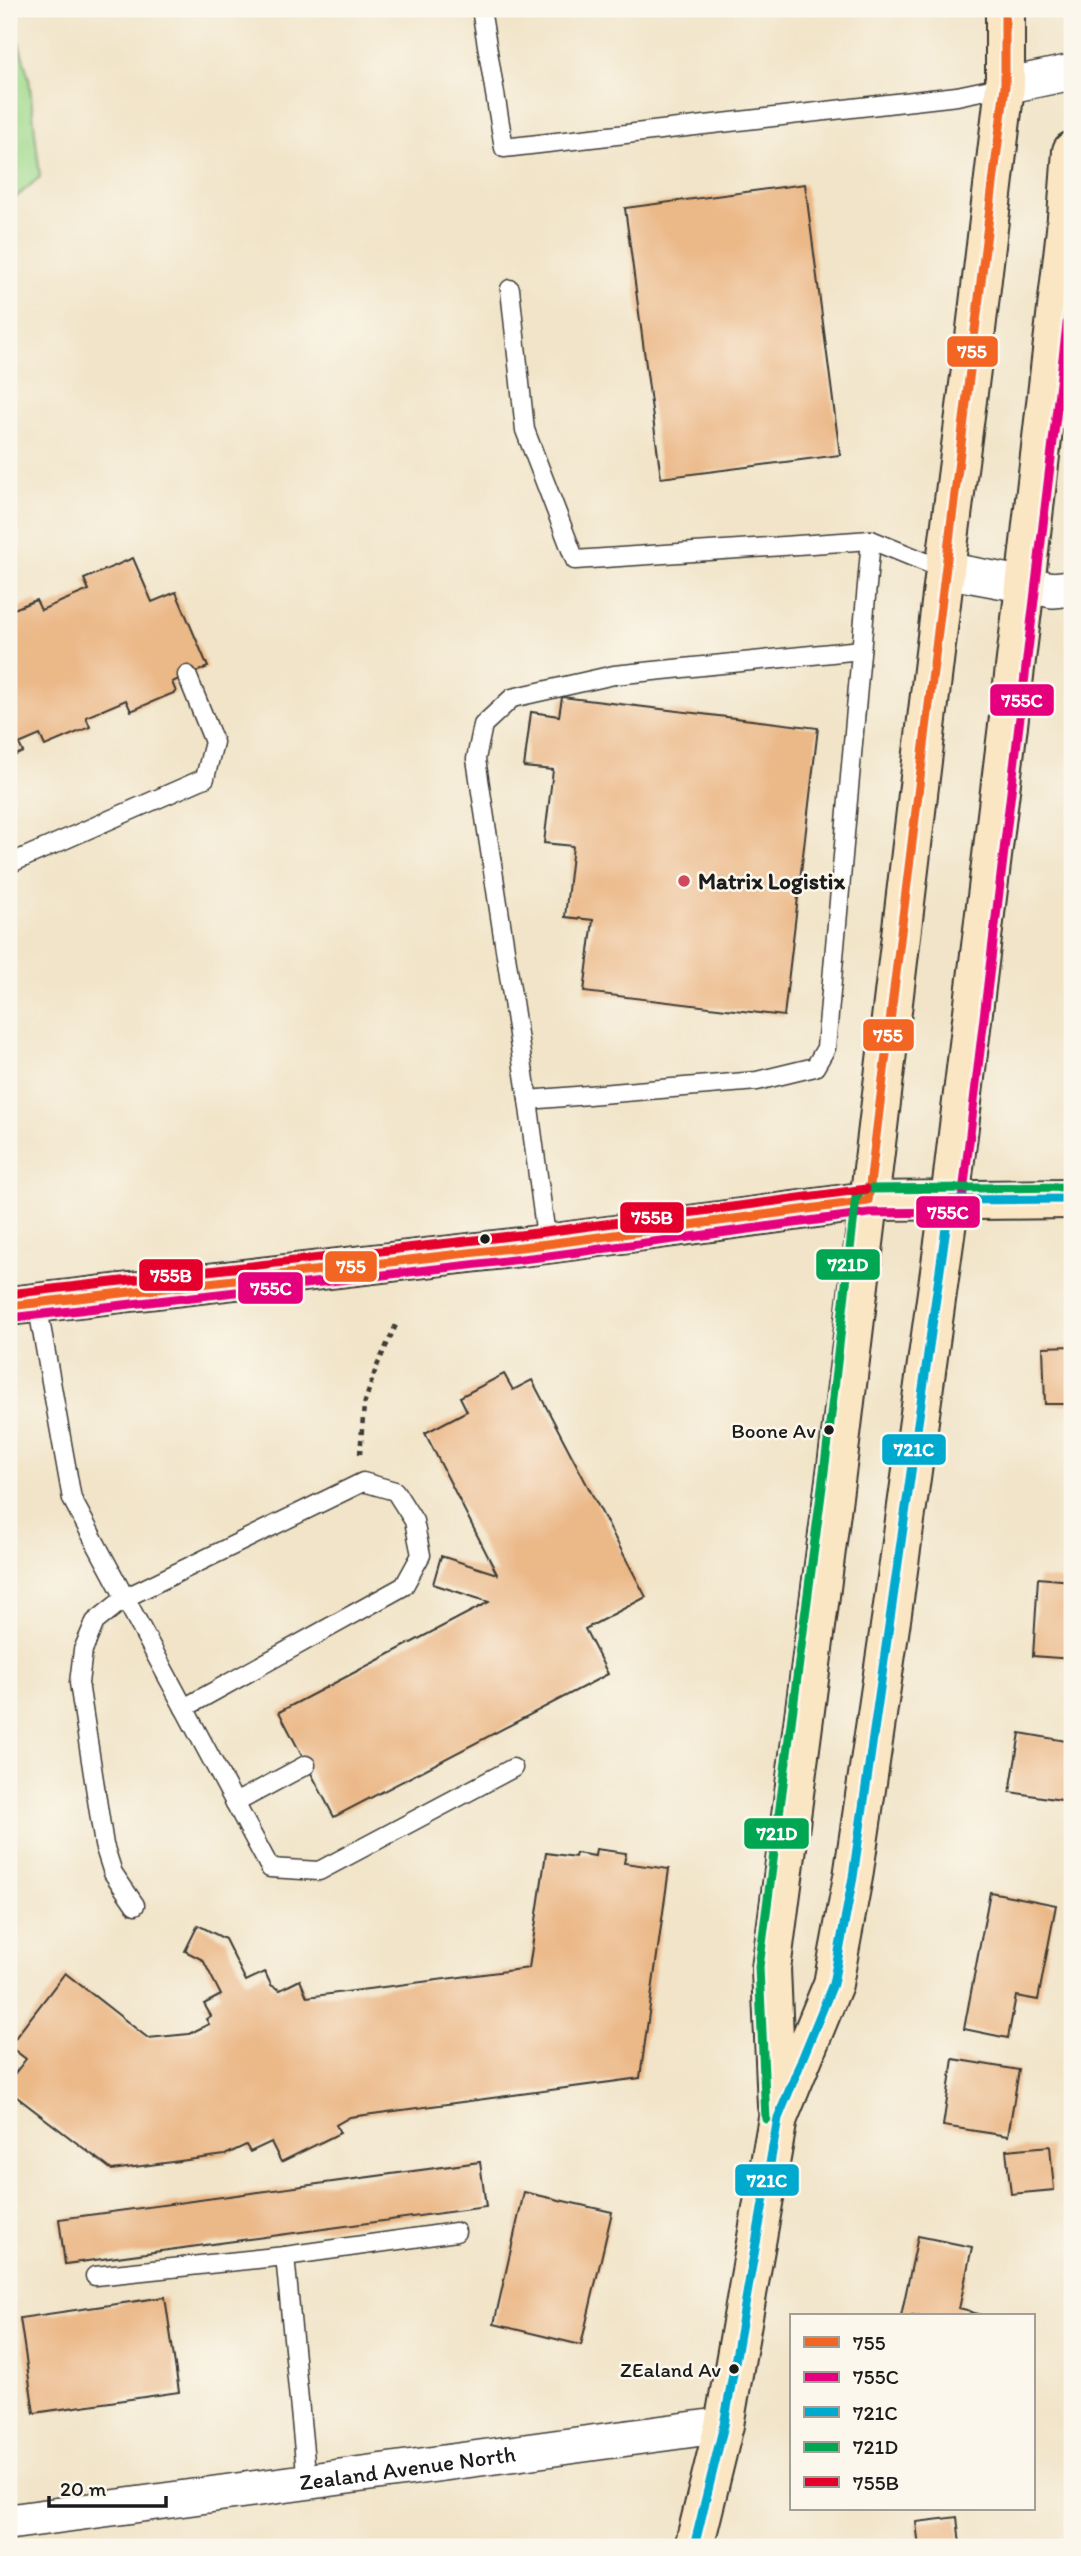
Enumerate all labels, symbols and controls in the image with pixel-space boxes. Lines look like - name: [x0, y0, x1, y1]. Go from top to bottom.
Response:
- line badge: 755: [946, 335, 999, 368]
- text: 755: [956, 340, 987, 363]
- line badge: 755C: [989, 683, 1055, 717]
- text: 755C: [1000, 689, 1043, 712]
- place label: Matrix Logistix: [698, 867, 845, 895]
- marker: Matrix Logistix: [676, 873, 692, 889]
- line badge: 755: [862, 1018, 915, 1052]
- text: 755: [872, 1024, 903, 1047]
- line badge: 755C: [915, 1195, 981, 1229]
- line badge: 755B: [619, 1201, 685, 1234]
- text: 755C: [926, 1201, 969, 1224]
- text: 755B: [630, 1206, 673, 1229]
- unlabelled marker: [478, 1232, 492, 1246]
- line badge: 721D: [815, 1248, 881, 1281]
- line badge: 755: [324, 1250, 378, 1283]
- text: 721D: [827, 1253, 869, 1276]
- text: 755: [335, 1255, 366, 1278]
- line badge: 755B: [138, 1258, 204, 1292]
- text: 755B: [149, 1264, 192, 1287]
- line badge: 755C: [237, 1271, 304, 1305]
- text: 755C: [249, 1277, 292, 1300]
- place label: Boone Av: [731, 1418, 816, 1443]
- marker: Boone Av: [822, 1423, 836, 1437]
- line badge: 721C: [881, 1433, 947, 1466]
- text: 721C: [893, 1438, 934, 1461]
- line badge: 721D: [743, 1817, 810, 1850]
- text: 721D: [756, 1822, 798, 1845]
- line badge: 721C: [734, 2163, 800, 2197]
- text: 721C: [746, 2169, 787, 2192]
- legend: [790, 2314, 1036, 2510]
- text: 755: [853, 2330, 885, 2355]
- place label: ZEaland Av: [620, 2357, 721, 2382]
- marker: ZEaland Av: [727, 2362, 741, 2376]
- text: 755C: [853, 2364, 899, 2389]
- text: 721C: [853, 2400, 898, 2425]
- text: 721D: [853, 2434, 898, 2459]
- street label: Zealand Avenue North: [298, 2439, 517, 2496]
- scale bar: [49, 2465, 166, 2509]
- text: 755B: [853, 2470, 899, 2495]
- text: 20 m: [60, 2476, 107, 2501]

